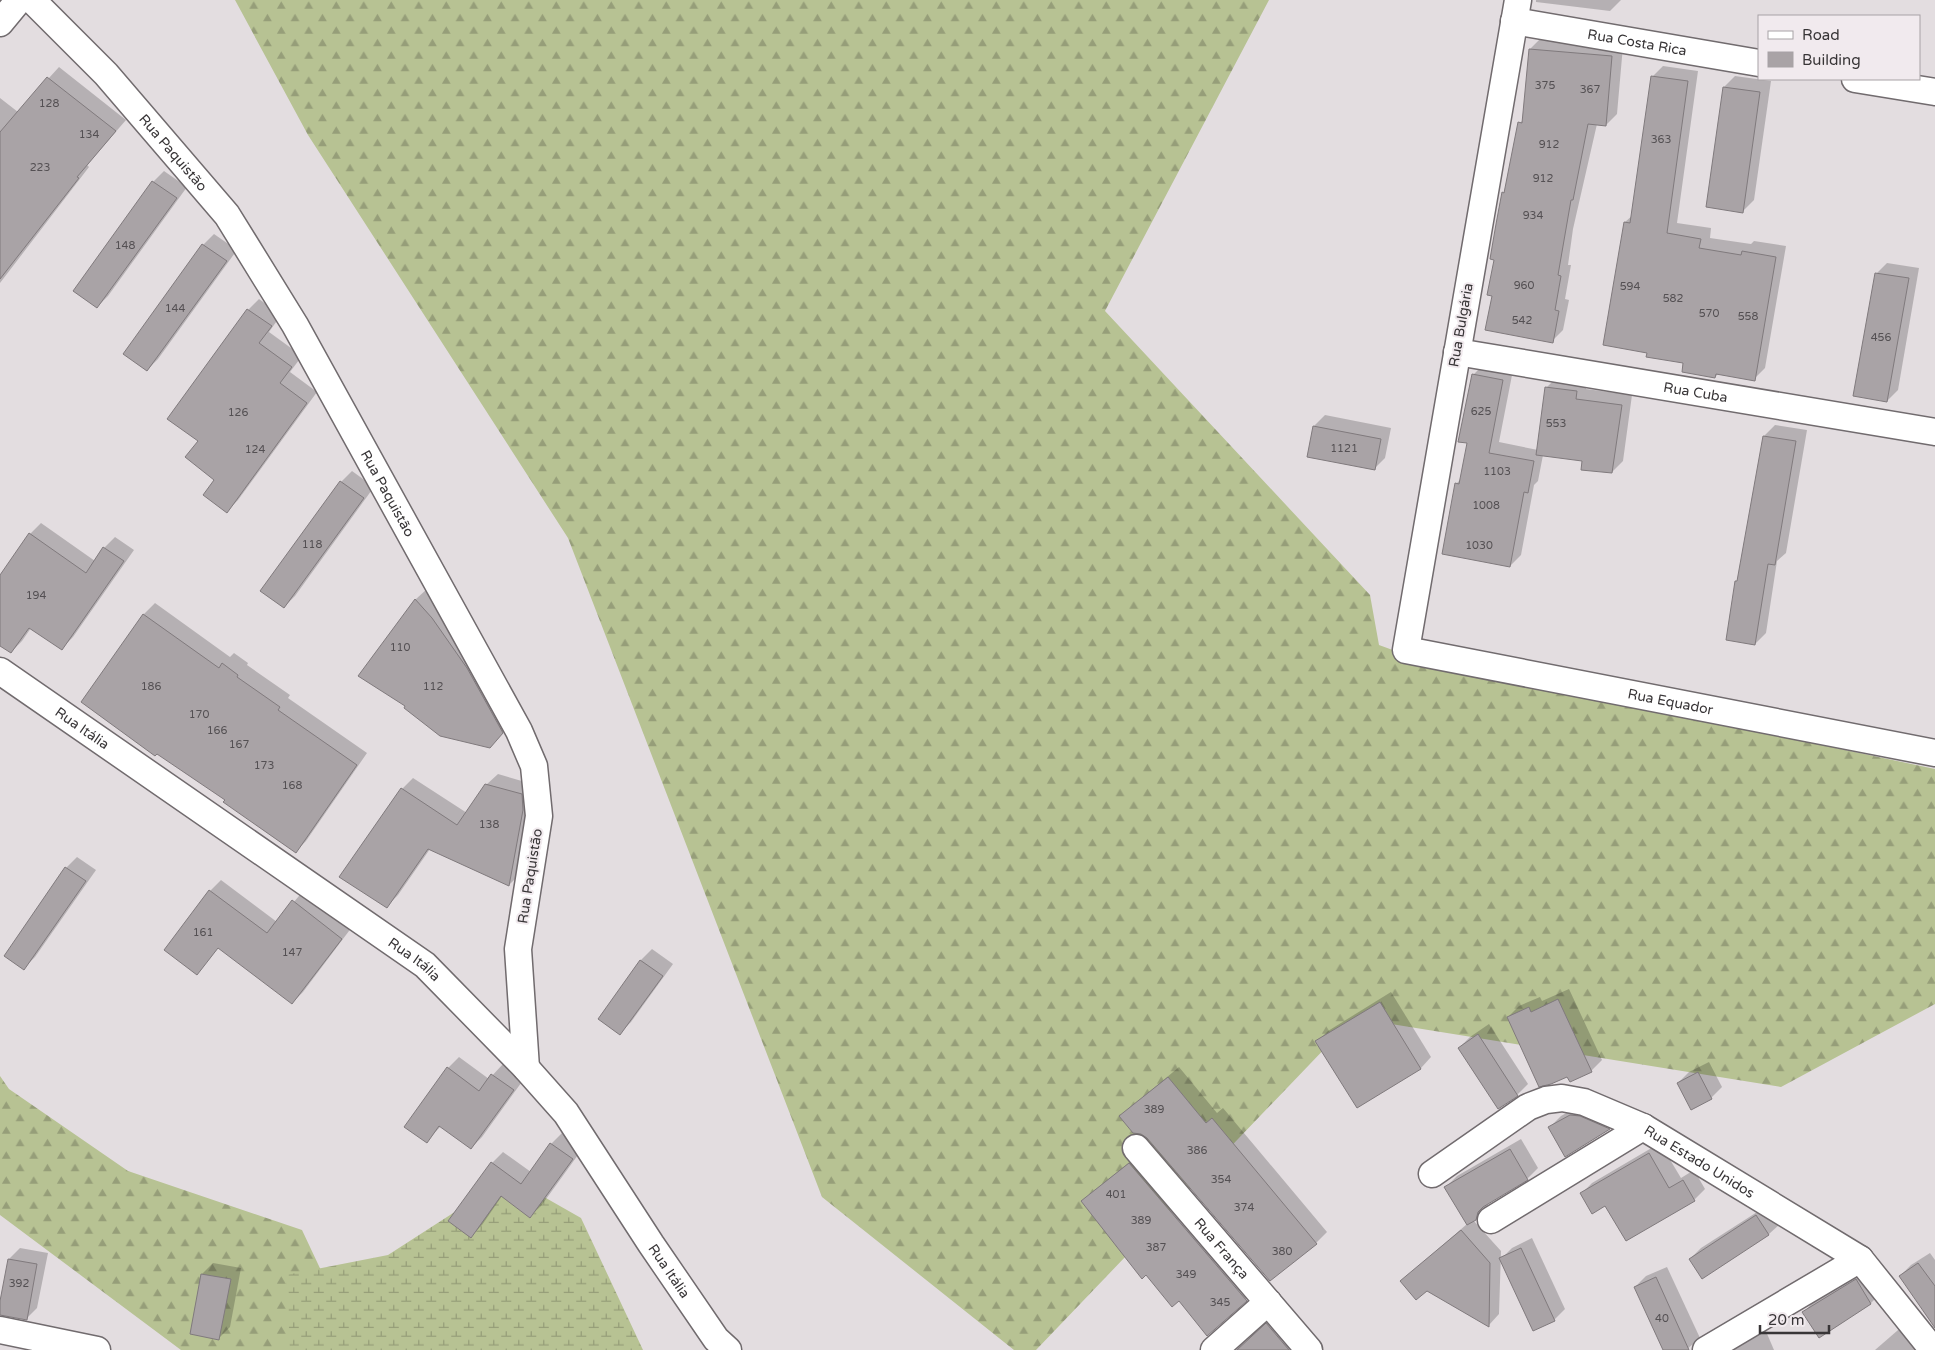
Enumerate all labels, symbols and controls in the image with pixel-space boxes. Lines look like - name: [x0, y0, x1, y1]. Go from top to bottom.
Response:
- legend: [1758, 15, 1920, 80]
- street label: Rua Costa Rica: [1586, 25, 1688, 59]
- text: Road: [1802, 26, 1840, 44]
- text: Building: [1802, 51, 1861, 69]
- house number: 375: [1535, 79, 1555, 92]
- house number: 367: [1580, 83, 1600, 96]
- house number: 128: [39, 97, 59, 110]
- street label: Rua Paquistão: [136, 110, 211, 194]
- house number: 134: [79, 128, 99, 141]
- house number: 363: [1651, 133, 1671, 146]
- house number: 912: [1539, 138, 1559, 151]
- house number: 223: [30, 161, 50, 174]
- house number: 912: [1533, 172, 1553, 185]
- house number: 934: [1523, 209, 1543, 222]
- house number: 148: [115, 239, 135, 252]
- house number: 960: [1514, 279, 1534, 292]
- house number: 594: [1620, 280, 1640, 293]
- street label: Rua Bulgária: [1445, 282, 1477, 368]
- house number: 582: [1663, 292, 1683, 305]
- house number: 144: [165, 302, 185, 315]
- house number: 570: [1699, 307, 1719, 320]
- house number: 558: [1738, 310, 1758, 323]
- house number: 542: [1512, 314, 1532, 327]
- house number: 456: [1871, 331, 1891, 344]
- street label: Rua Cuba: [1662, 378, 1729, 406]
- house number: 625: [1471, 405, 1491, 418]
- house number: 126: [228, 406, 248, 419]
- house number: 553: [1546, 417, 1566, 430]
- house number: 1121: [1330, 442, 1358, 455]
- house number: 124: [245, 443, 265, 456]
- street label: Rua Paquistão: [357, 447, 419, 540]
- house number: 1103: [1483, 465, 1511, 478]
- house number: 1008: [1472, 499, 1500, 512]
- house number: 118: [302, 538, 322, 551]
- house number: 1030: [1465, 539, 1493, 552]
- house number: 194: [26, 589, 46, 602]
- house number: 110: [390, 641, 410, 654]
- house number: 186: [141, 680, 161, 693]
- house number: 112: [423, 680, 443, 693]
- street label: Rua Equador: [1626, 685, 1715, 718]
- street label: Rua Itália: [52, 703, 113, 753]
- house number: 170: [189, 708, 209, 721]
- house number: 166: [207, 724, 227, 737]
- house number: 167: [229, 738, 249, 751]
- house number: 173: [254, 759, 274, 772]
- house number: 168: [282, 779, 302, 792]
- house number: 138: [479, 818, 499, 831]
- street label: Rua Paquistão: [514, 827, 546, 925]
- house number: 161: [193, 926, 213, 939]
- street label: Rua Itália: [385, 934, 445, 985]
- house number: 147: [282, 946, 302, 959]
- house number: 389: [1144, 1103, 1164, 1116]
- street label: Rua Estado Unidos: [1641, 1121, 1758, 1202]
- house number: 386: [1187, 1144, 1207, 1157]
- house number: 354: [1211, 1173, 1231, 1186]
- house number: 401: [1106, 1188, 1126, 1201]
- house number: 374: [1234, 1201, 1254, 1214]
- house number: 389: [1131, 1214, 1151, 1227]
- street label: Rua França: [1191, 1214, 1253, 1282]
- street label: Rua Itália: [645, 1241, 694, 1301]
- house number: 387: [1146, 1241, 1166, 1254]
- house number: 380: [1272, 1245, 1292, 1258]
- house number: 349: [1176, 1268, 1196, 1281]
- house number: 392: [9, 1277, 29, 1290]
- house number: 345: [1210, 1296, 1230, 1309]
- scale bar: [1760, 1302, 1829, 1334]
- text: 20 m: [1768, 1311, 1805, 1329]
- house number: 40: [1655, 1312, 1669, 1325]

